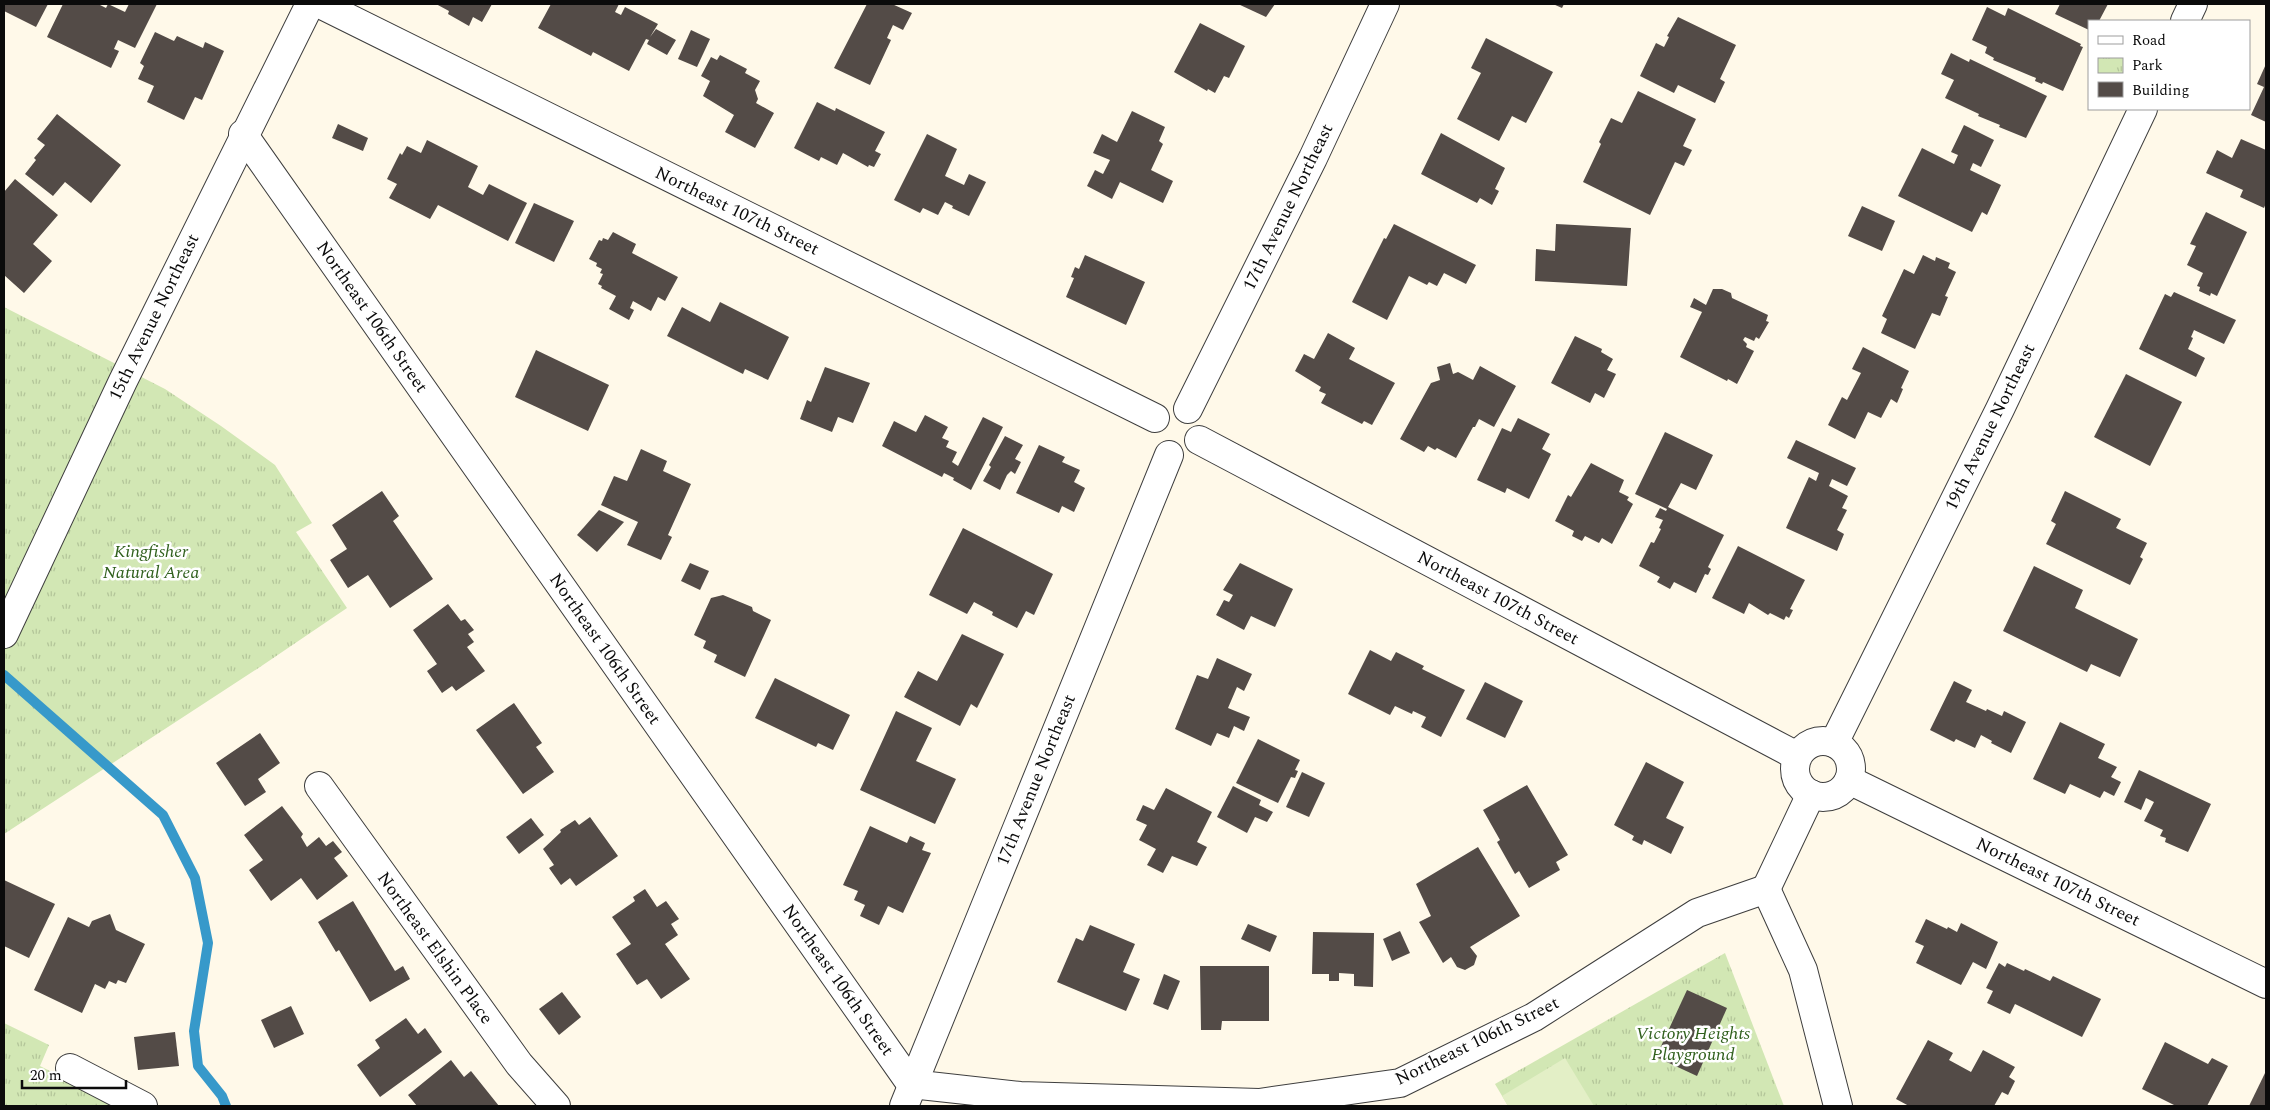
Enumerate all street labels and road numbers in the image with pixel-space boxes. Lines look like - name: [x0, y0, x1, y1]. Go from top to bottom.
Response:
- street label: 17th Avenue Northeast: [1236, 119, 1340, 295]
- street label: Northeast 107th Street: [650, 159, 824, 263]
- street label: 15th Avenue Northeast: [102, 229, 206, 405]
- street label: Northeast 106th Street: [309, 236, 435, 398]
- street label: 19th Avenue Northeast: [1938, 339, 2042, 515]
- street label: Northeast 107th Street: [1412, 544, 1584, 652]
- street label: Northeast 106th Street: [542, 568, 668, 730]
- street label: 17th Avenue Northeast: [989, 690, 1083, 870]
- street label: Northeast 107th Street: [1971, 830, 2145, 934]
- street label: Northeast Elshin Place: [370, 866, 500, 1030]
- street label: Northeast 106th Street: [775, 899, 901, 1061]
- street label: Northeast 106th Street: [1390, 989, 1564, 1093]

